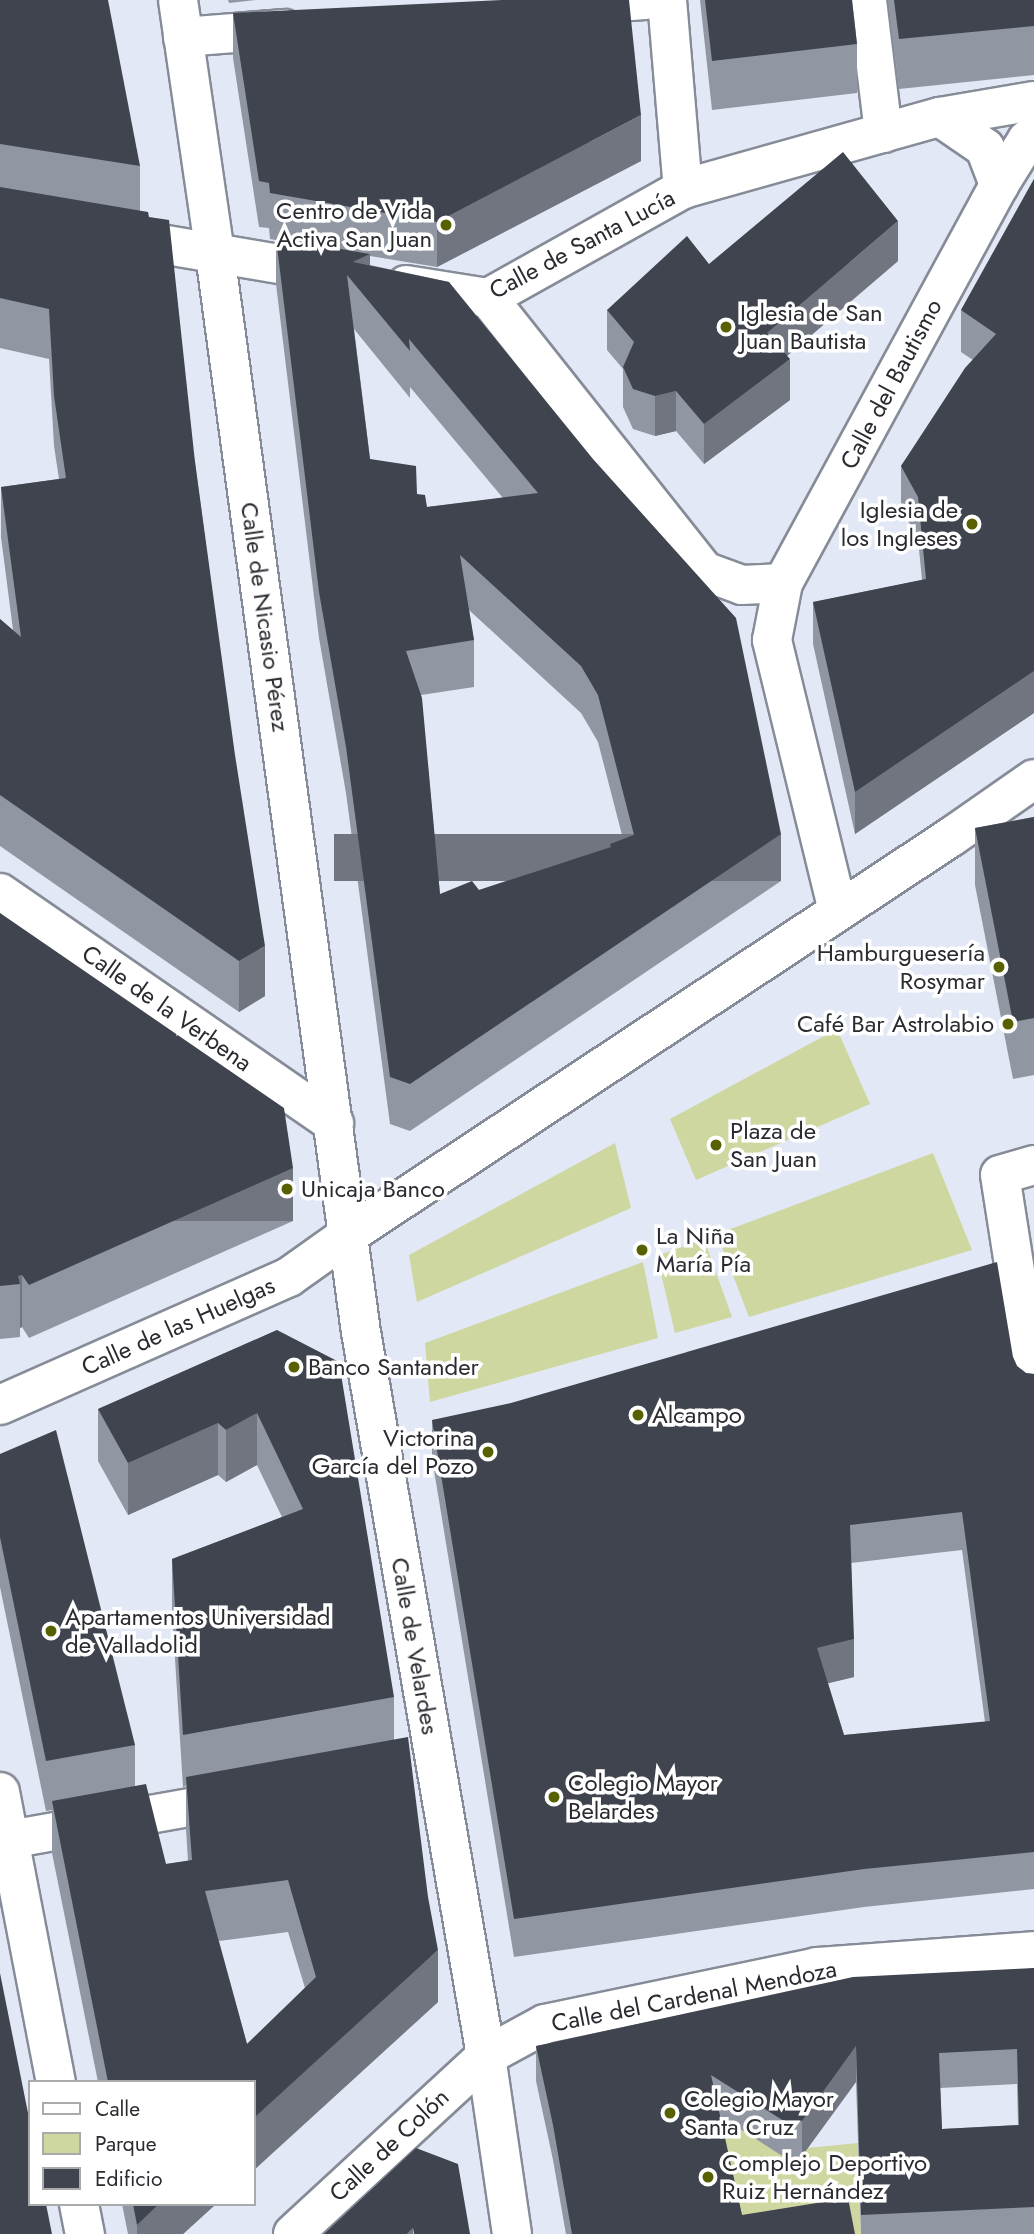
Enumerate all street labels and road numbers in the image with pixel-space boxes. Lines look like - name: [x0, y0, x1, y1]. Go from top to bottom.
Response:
- street label: Calle de Santa Lucía: [484, 183, 680, 305]
- street label: Calle del Bautismo: [834, 294, 948, 474]
- street label: Calle de Nicasio Pérez: [235, 500, 295, 734]
- street label: Calle de la Verbena: [77, 939, 257, 1077]
- street label: Calle de las Huelgas: [77, 1270, 279, 1382]
- street label: Calle de Velardes: [385, 1555, 445, 1737]
- street label: Calle del Cardenal Mendoza: [549, 1954, 839, 2038]
- street label: Calle de Colón: [323, 2082, 455, 2208]

